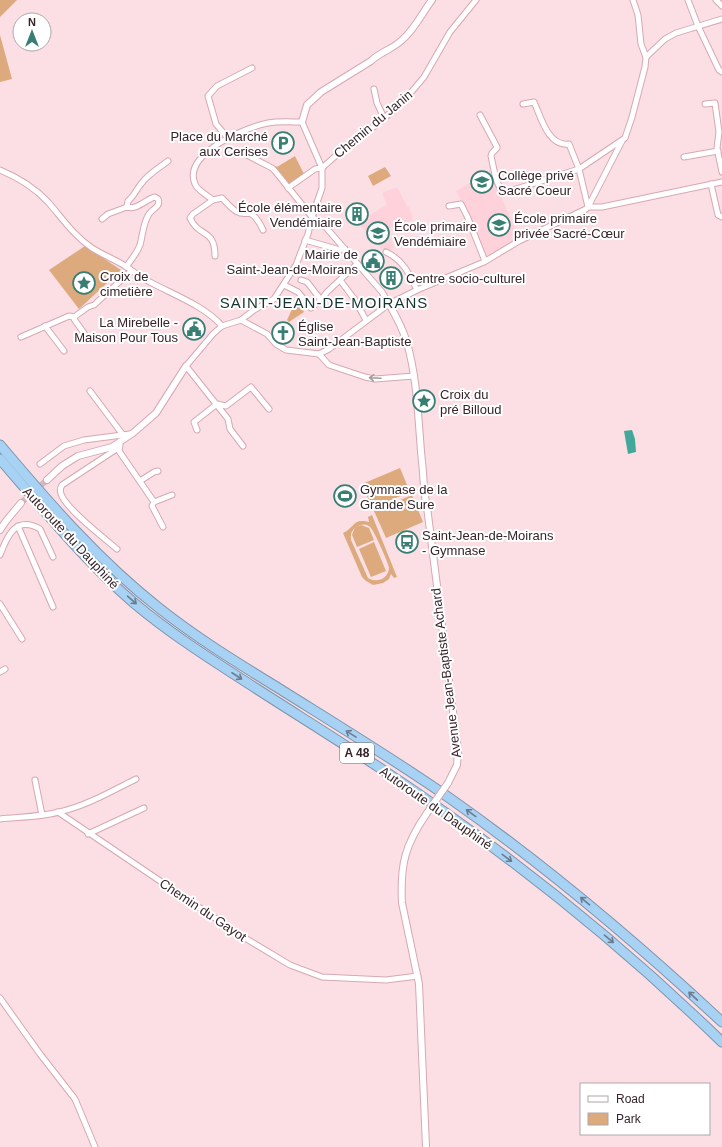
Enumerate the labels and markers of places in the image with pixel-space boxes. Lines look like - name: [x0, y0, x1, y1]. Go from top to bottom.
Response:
- place label: Place du Marché aux Cerises: [170, 129, 268, 159]
- parking icon: Place du Marché aux Cerises: [270, 130, 296, 156]
- place label: Collège privé Sacré Coeur: [498, 168, 574, 198]
- school or university icon: Collège privé Sacré Coeur: [469, 169, 495, 195]
- place label: École élémentaire Vendémiaire: [238, 200, 342, 230]
- building icon: École élémentaire Vendémiaire: [344, 201, 370, 227]
- place label: École primaire privée Sacré-Cœur: [514, 211, 625, 241]
- school or university icon: École primaire privée Sacré-Cœur: [486, 212, 512, 238]
- place label: École primaire Vendémiaire: [394, 219, 477, 249]
- school or university icon: École primaire Vendémiaire: [365, 220, 391, 246]
- place label: Mairie de Saint-Jean-de-Moirans: [226, 247, 358, 277]
- public building icon: Mairie de Saint-Jean-de-Moirans: [360, 248, 386, 274]
- building icon: Centre socio-culturel: [378, 265, 404, 291]
- place label: Croix de cimetière: [100, 269, 153, 299]
- place icon: Croix de cimetière: [71, 270, 97, 296]
- place label: Centre socio-culturel: [406, 271, 525, 286]
- place label: La Mirebelle - Maison Pour Tous: [74, 315, 178, 345]
- public building icon: La Mirebelle - Maison Pour Tous: [181, 316, 207, 342]
- place label: Église Saint-Jean-Baptiste: [298, 319, 411, 349]
- church icon: Église Saint-Jean-Baptiste: [270, 320, 296, 346]
- place label: Croix du pré Billoud: [440, 387, 501, 417]
- place icon: Croix du pré Billoud: [411, 388, 437, 414]
- place label: Gymnase de la Grande Sure: [360, 482, 448, 512]
- sports icon: Gymnase de la Grande Sure: [332, 483, 358, 509]
- place label: Saint-Jean-de-Moirans - Gymnase: [422, 528, 554, 558]
- bus stop icon: Saint-Jean-de-Moirans - Gymnase: [394, 529, 420, 555]

